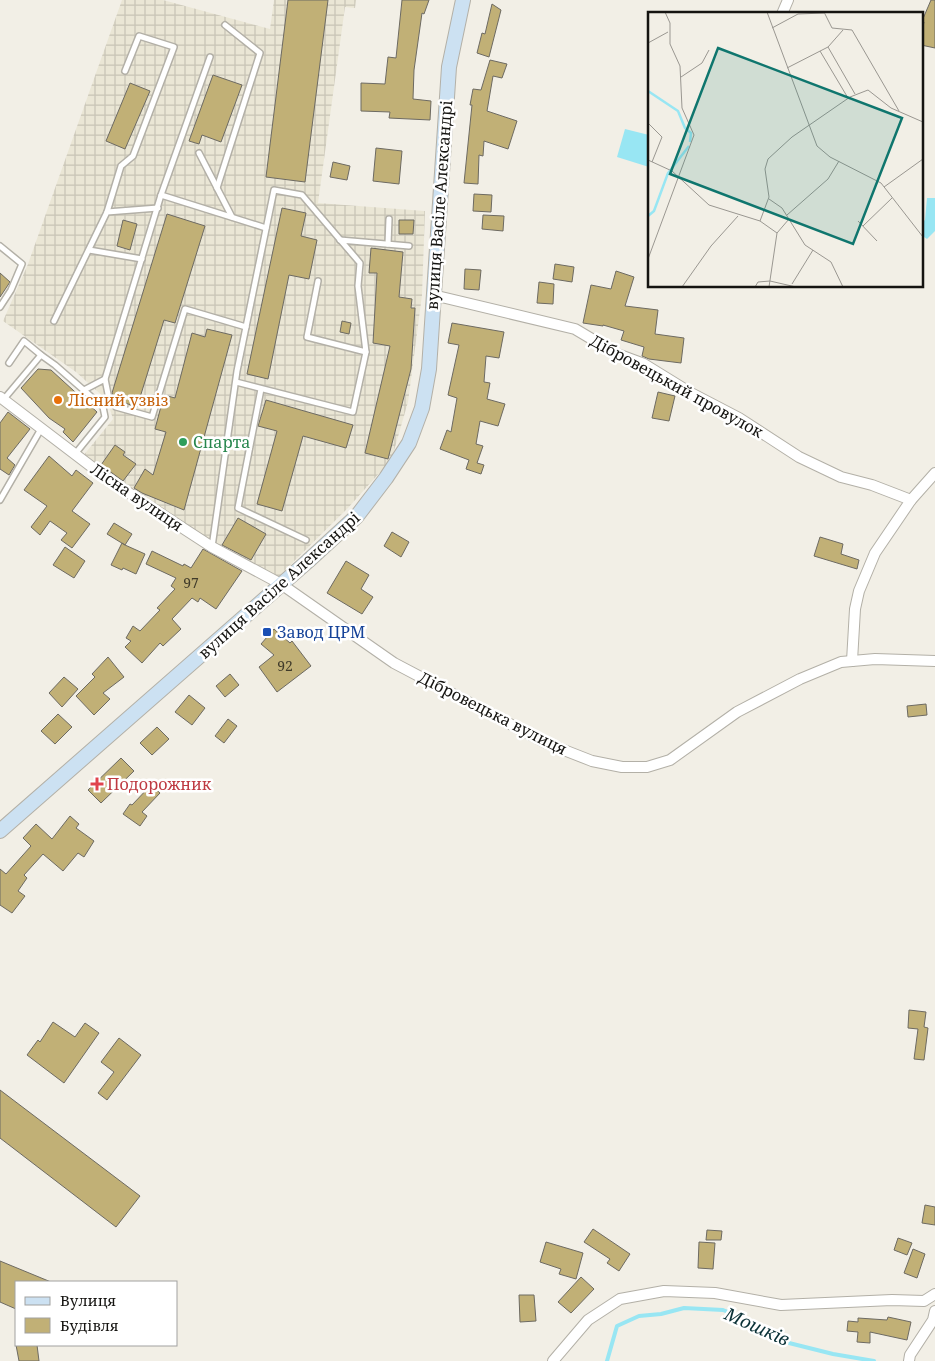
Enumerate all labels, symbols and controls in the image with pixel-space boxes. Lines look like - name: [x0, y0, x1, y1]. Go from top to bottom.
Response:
- inset map: [648, 12, 922, 288]
- street label: вулиця Васіле Александрі: [421, 99, 457, 311]
- street label: Дібровецький провулок: [587, 329, 768, 443]
- place label: Лісний узвіз: [68, 389, 168, 411]
- marker: Лісний узвіз: [52, 394, 64, 406]
- place label: Спарта: [193, 431, 250, 453]
- marker: Спарта: [177, 436, 189, 448]
- street label: Лісна вулиця: [86, 458, 188, 536]
- street label: вулиця Васіле Александрі: [193, 506, 365, 664]
- house number: 97: [183, 573, 199, 592]
- place label: Завод ЦРМ: [277, 621, 365, 643]
- marker: Завод ЦРМ: [261, 626, 273, 638]
- house number: 92: [277, 656, 293, 675]
- street label: Дібровецька вулиця: [415, 666, 571, 760]
- place label: Подорожник: [107, 773, 212, 795]
- marker: Подорожник: [91, 778, 103, 790]
- legend: [15, 1281, 178, 1346]
- text: Вулиця: [60, 1290, 116, 1310]
- water label: Мошків: [720, 1301, 794, 1351]
- text: Будівля: [60, 1315, 118, 1335]

